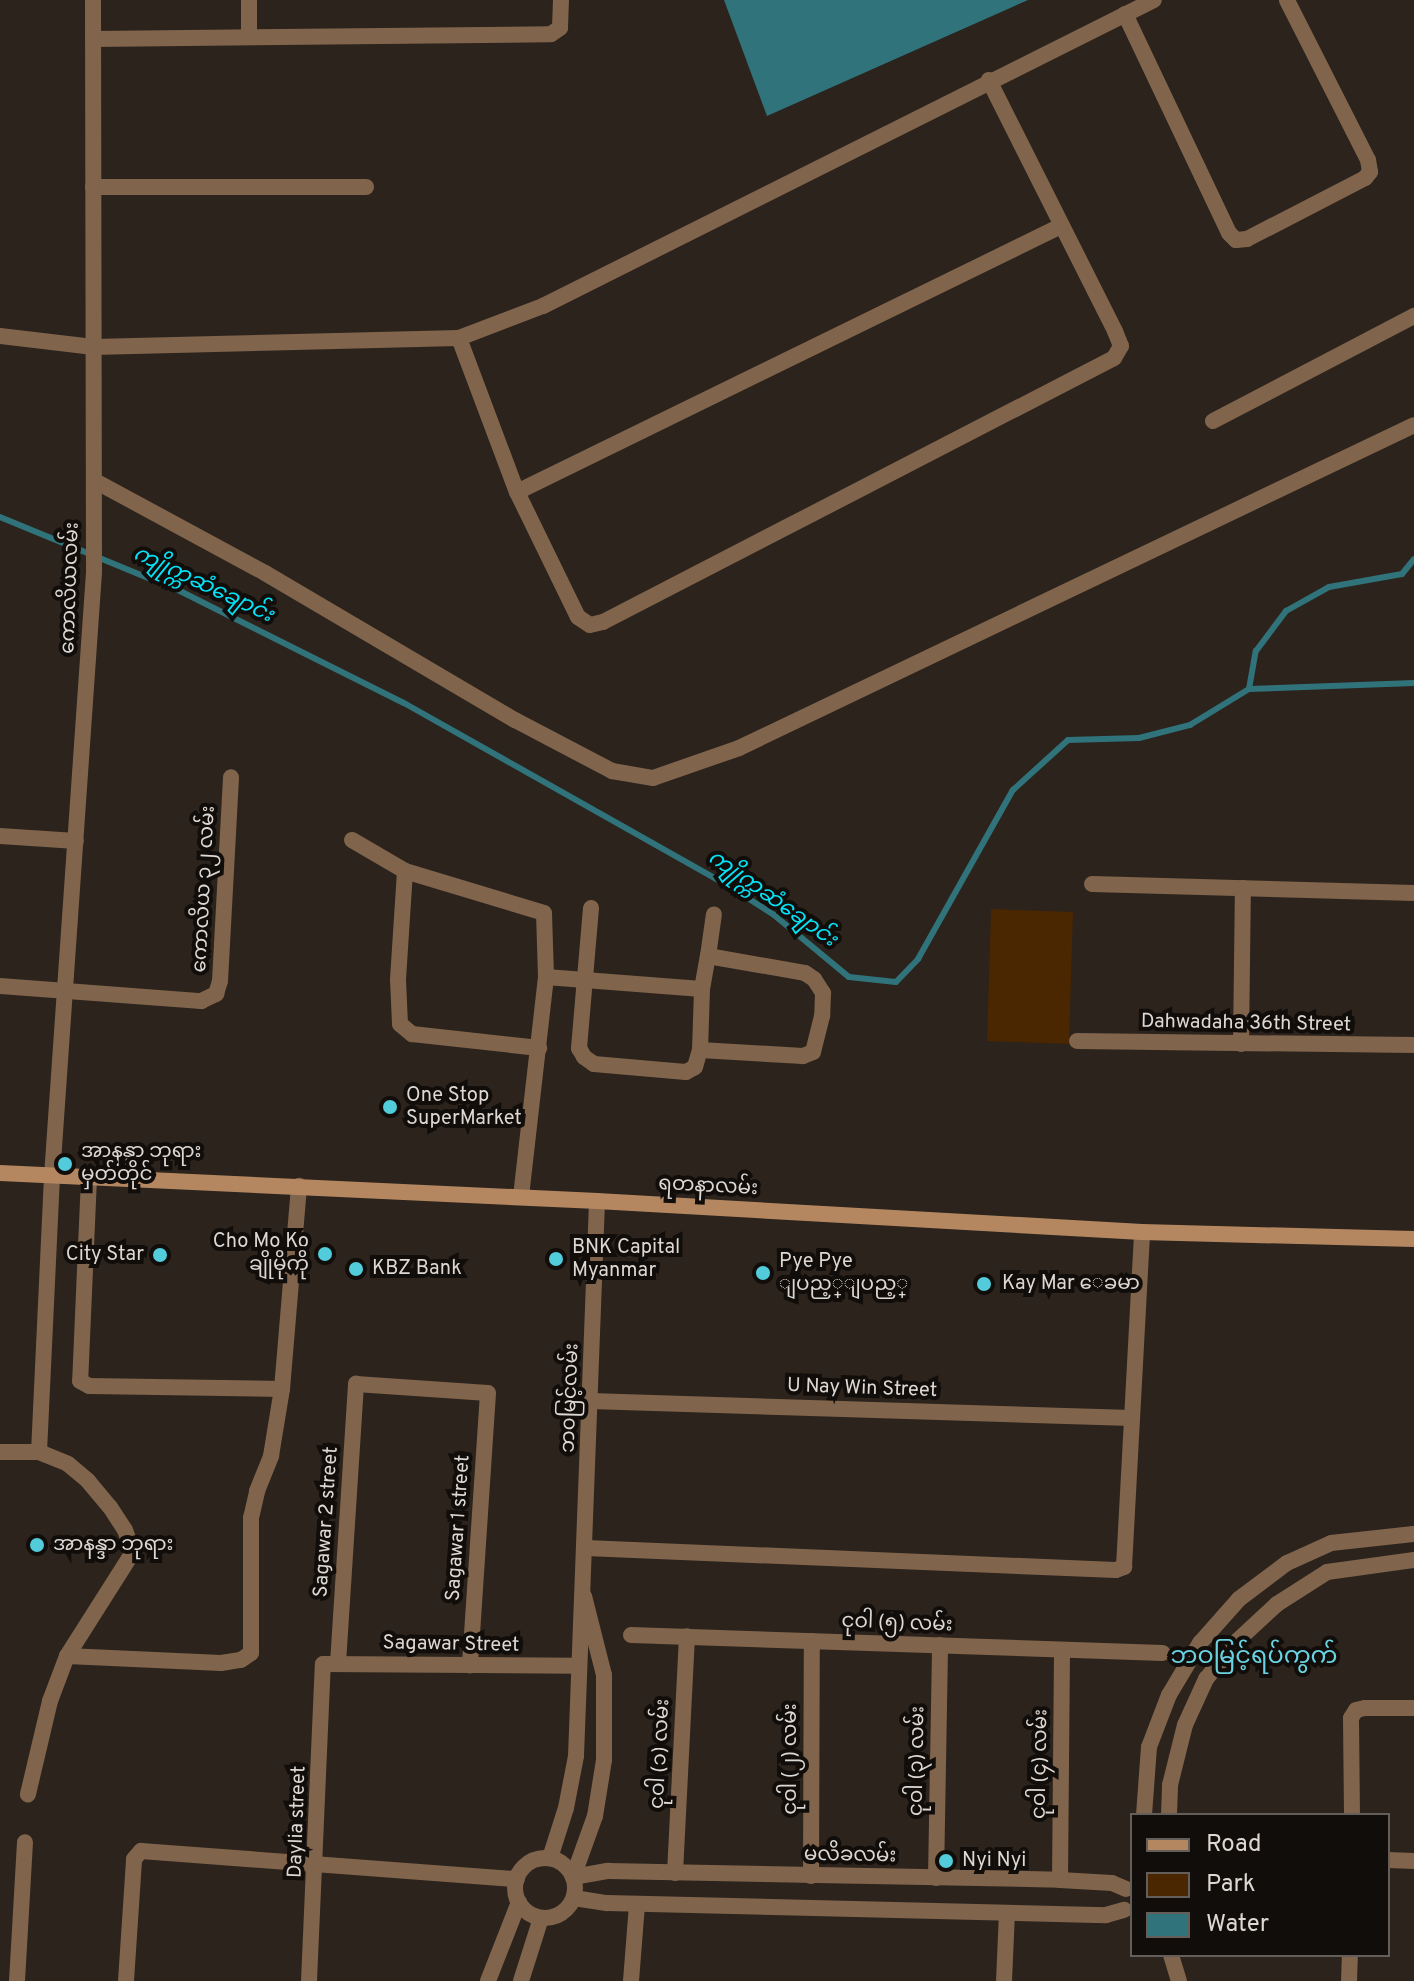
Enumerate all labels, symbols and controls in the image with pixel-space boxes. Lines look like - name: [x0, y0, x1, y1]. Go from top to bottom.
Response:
- street label: ကောလိယလမ်း: [57, 522, 85, 654]
- water label: ကျိုက္ကဆံချောင်း: [129, 541, 277, 629]
- street label: ကောလိယ ၃၂ လမ်း: [189, 805, 221, 973]
- water label: ကျိုက္ကဆံချောင်း: [702, 845, 842, 953]
- street label: Dahwadaha 36th Street: [1141, 1010, 1351, 1038]
- place label: One Stop SuperMarket: [406, 1084, 522, 1131]
- marker: One Stop SuperMarket: [381, 1098, 399, 1116]
- place label: အာနန္ဒာ ဘုရား မှတ်တိုင်: [81, 1140, 202, 1187]
- marker: အာနန္ဒာ ဘုရား မှတ်တိုင်: [56, 1155, 74, 1173]
- street label: ရတနာလမ်း: [658, 1172, 758, 1202]
- place label: Cho Mo Ko ချိုမိုကို: [213, 1230, 309, 1277]
- place label: BNK Capital Myanmar: [572, 1236, 680, 1283]
- place label: City Star: [66, 1243, 144, 1267]
- marker: Cho Mo Ko ချိုမိုကို: [316, 1245, 334, 1263]
- marker: City Star: [151, 1246, 169, 1264]
- marker: BNK Capital Myanmar: [547, 1250, 565, 1268]
- place label: Pye Pye ျပည့္ျပည့္: [779, 1250, 908, 1297]
- place label: KBZ Bank: [372, 1257, 462, 1281]
- marker: KBZ Bank: [347, 1260, 365, 1278]
- marker: Pye Pye ျပည့္ျပည့္: [754, 1264, 772, 1282]
- place label: Kay Mar ေခမာ: [1002, 1272, 1140, 1296]
- marker: Kay Mar ေခမာ: [973, 1273, 995, 1295]
- street label: ဘ၀မြင့်လမ်း: [557, 1343, 585, 1453]
- street label: U Nay Win Street: [786, 1374, 938, 1404]
- street label: Sagawar 2 street: [310, 1446, 344, 1598]
- street label: Sagawar 1 street: [442, 1454, 476, 1602]
- place label: အာနန္ဒာ ဘုရား: [53, 1533, 174, 1557]
- marker: အာနန္ဒာ ဘုရား: [28, 1536, 46, 1554]
- street label: ငုဝါ (၅) လမ်း: [841, 1610, 953, 1638]
- street label: Sagawar Street: [382, 1632, 520, 1658]
- district label: ဘဝမြင့်ရပ်ကွက်: [1170, 1644, 1338, 1672]
- street label: ငုဝါ (၁) လမ်း: [646, 1698, 676, 1810]
- street label: ငုဝါ (၂) လမ်း: [779, 1703, 803, 1815]
- street label: ငုဝါ (၃) လမ်း: [905, 1706, 931, 1816]
- street label: ငုဝါ (၄) လမ်း: [1028, 1709, 1054, 1819]
- street label: Daylia street: [284, 1765, 312, 1879]
- legend: [1130, 1813, 1390, 1957]
- text: Road: [1206, 1830, 1262, 1860]
- street label: မလိခလမ်း: [804, 1843, 896, 1869]
- place label: Nyi Nyi: [962, 1849, 1026, 1873]
- marker: Nyi Nyi: [937, 1852, 955, 1870]
- text: Park: [1206, 1870, 1256, 1900]
- text: Water: [1206, 1910, 1269, 1940]

